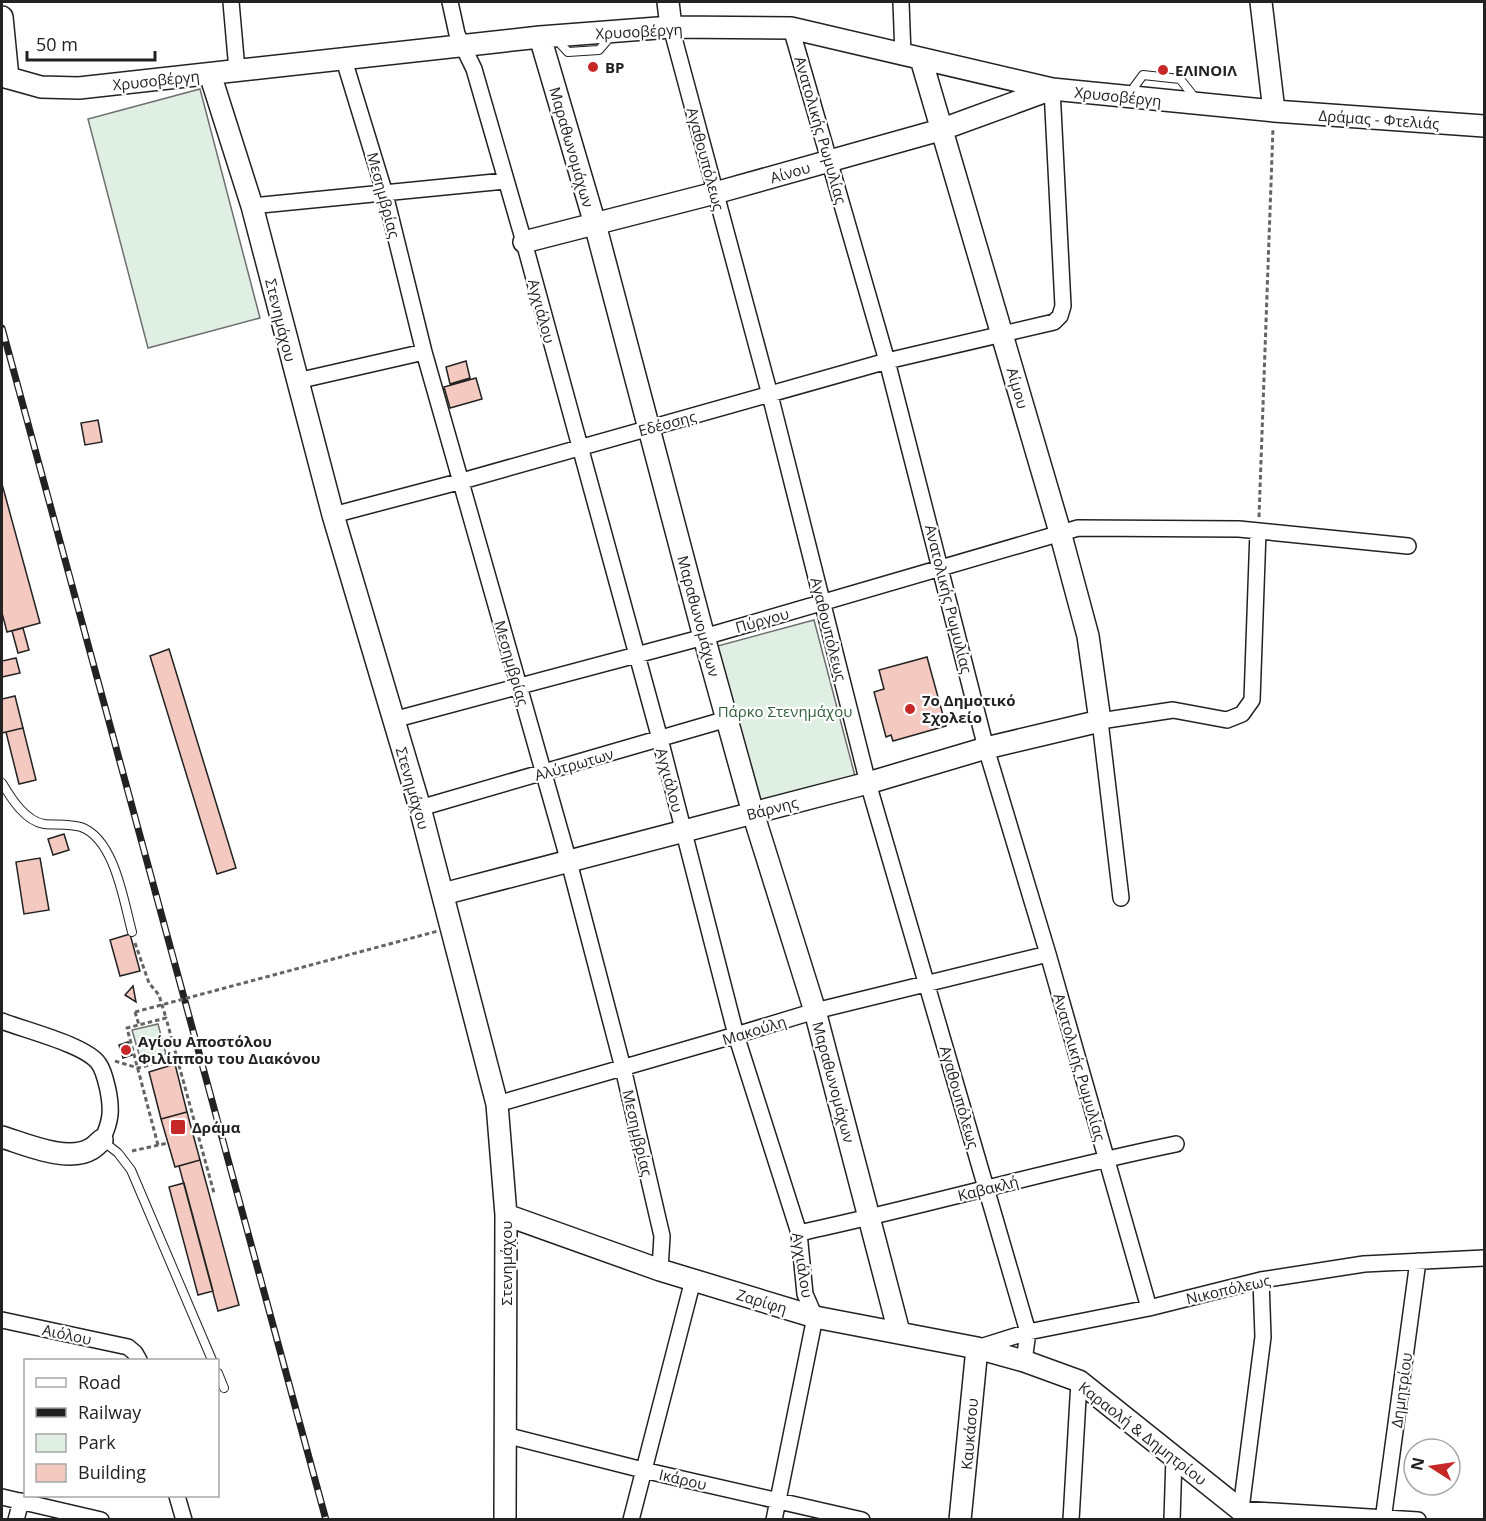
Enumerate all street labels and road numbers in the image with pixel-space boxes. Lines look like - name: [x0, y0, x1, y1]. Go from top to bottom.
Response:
- street label: Χρυσοβέργη: [595, 19, 683, 43]
- street label: Ανατολικής Ρωμυλίας: [790, 54, 852, 206]
- street label: Χρυσοβέργη: [111, 65, 201, 95]
- street label: Χρυσοβέργη: [1073, 81, 1163, 111]
- street label: Μαραθωνομάχων: [545, 84, 599, 210]
- street label: Αγαθουπόλεως: [683, 105, 729, 213]
- street label: Δράμας - Φτελιάς: [1318, 105, 1440, 133]
- street label: Μεσημβρίας: [363, 150, 405, 240]
- street label: Αίνου: [768, 157, 812, 187]
- street label: Στενημάχου: [261, 276, 301, 364]
- street label: Αγχιάλου: [524, 277, 560, 345]
- street label: Αίμου: [1003, 365, 1033, 411]
- street label: Εδέσσης: [636, 406, 698, 440]
- street label: Ανατολικής Ρωμυλίας: [921, 522, 977, 676]
- street label: Μαραθωνομάχων: [673, 553, 725, 679]
- street label: Αγαθουπόλεως: [806, 575, 852, 683]
- street label: Πύργου: [733, 603, 791, 637]
- street label: Μεσημβρίας: [490, 618, 534, 708]
- street label: Αλύτρωτων: [532, 743, 616, 785]
- street label: Στενημάχου: [392, 744, 434, 832]
- street label: Αγχιάλου: [652, 746, 688, 814]
- street label: Βάρνης: [744, 792, 800, 824]
- street label: Ανατολικής Ρωμυλίας: [1049, 991, 1111, 1143]
- street label: Μακούλη: [720, 1011, 788, 1049]
- street label: Μαραθωνομάχων: [808, 1019, 860, 1145]
- street label: Αγαθουπόλεως: [936, 1043, 984, 1151]
- street label: Μεσημβρίας: [618, 1088, 658, 1178]
- street label: Καβακλή: [955, 1171, 1021, 1205]
- street label: Στενημάχου: [496, 1221, 516, 1305]
- street label: Αγχιάλου: [788, 1231, 818, 1299]
- street label: Νικοπόλεως: [1184, 1270, 1272, 1308]
- street label: Ζαρίφη: [734, 1284, 790, 1318]
- street label: Αιόλου: [41, 1319, 93, 1349]
- street label: Δημητρίου: [1386, 1351, 1416, 1429]
- street label: Καραολή & Δημητρίου: [1075, 1377, 1211, 1489]
- street label: Καυκάσου: [956, 1397, 982, 1471]
- street label: Ικάρου: [657, 1464, 709, 1494]

